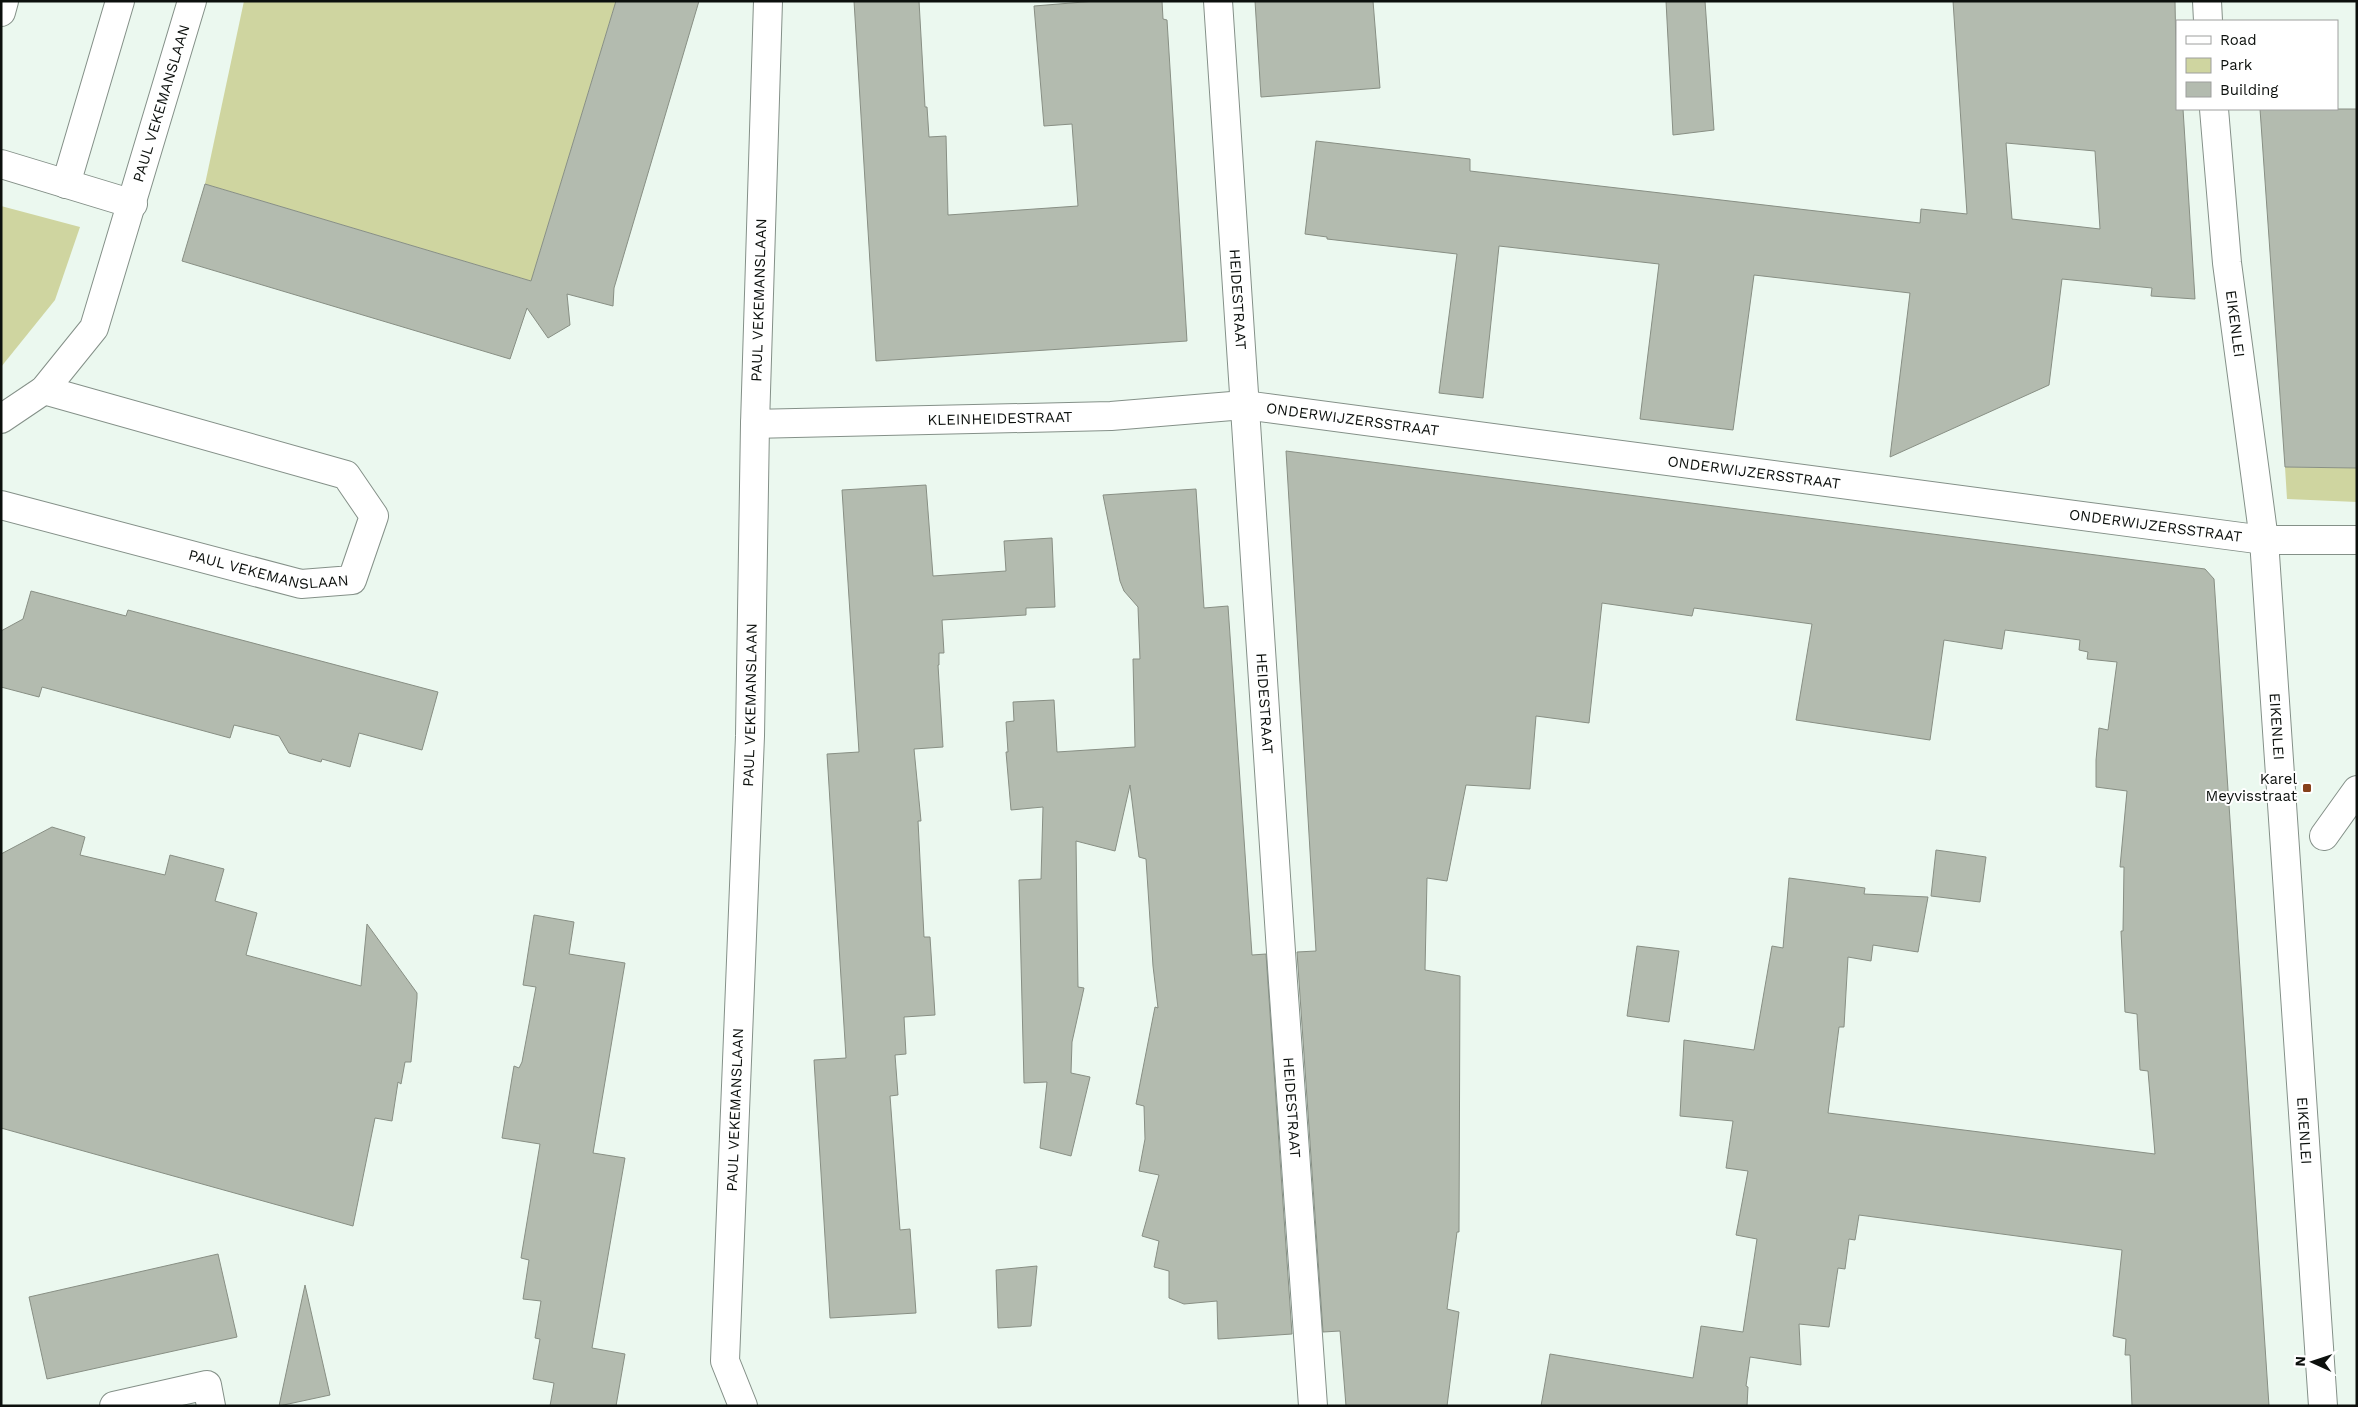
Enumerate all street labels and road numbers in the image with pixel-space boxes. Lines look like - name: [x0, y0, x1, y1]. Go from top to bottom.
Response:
- street label: PAUL VEKEMANSLAAN: [129, 22, 193, 184]
- street label: PAUL VEKEMANSLAAN: [747, 218, 770, 382]
- street label: HEIDESTRAAT: [1225, 248, 1250, 350]
- street label: EIKENLEI: [2222, 289, 2249, 359]
- street label: ONDERWIJZERSSTRAAT: [1265, 399, 1440, 440]
- street label: KLEINHEIDESTRAAT: [927, 408, 1073, 429]
- street label: ONDERWIJZERSSTRAAT: [1666, 452, 1842, 493]
- street label: ONDERWIJZERSSTRAAT: [2068, 505, 2243, 546]
- street label: PAUL VEKEMANSLAAN: [186, 546, 349, 593]
- street label: PAUL VEKEMANSLAAN: [739, 623, 761, 787]
- street label: HEIDESTRAAT: [1252, 652, 1277, 755]
- street label: EIKENLEI: [2265, 692, 2288, 761]
- street label: PAUL VEKEMANSLAAN: [723, 1028, 747, 1192]
- street label: HEIDESTRAAT: [1279, 1056, 1304, 1159]
- street label: EIKENLEI: [2293, 1096, 2316, 1165]

